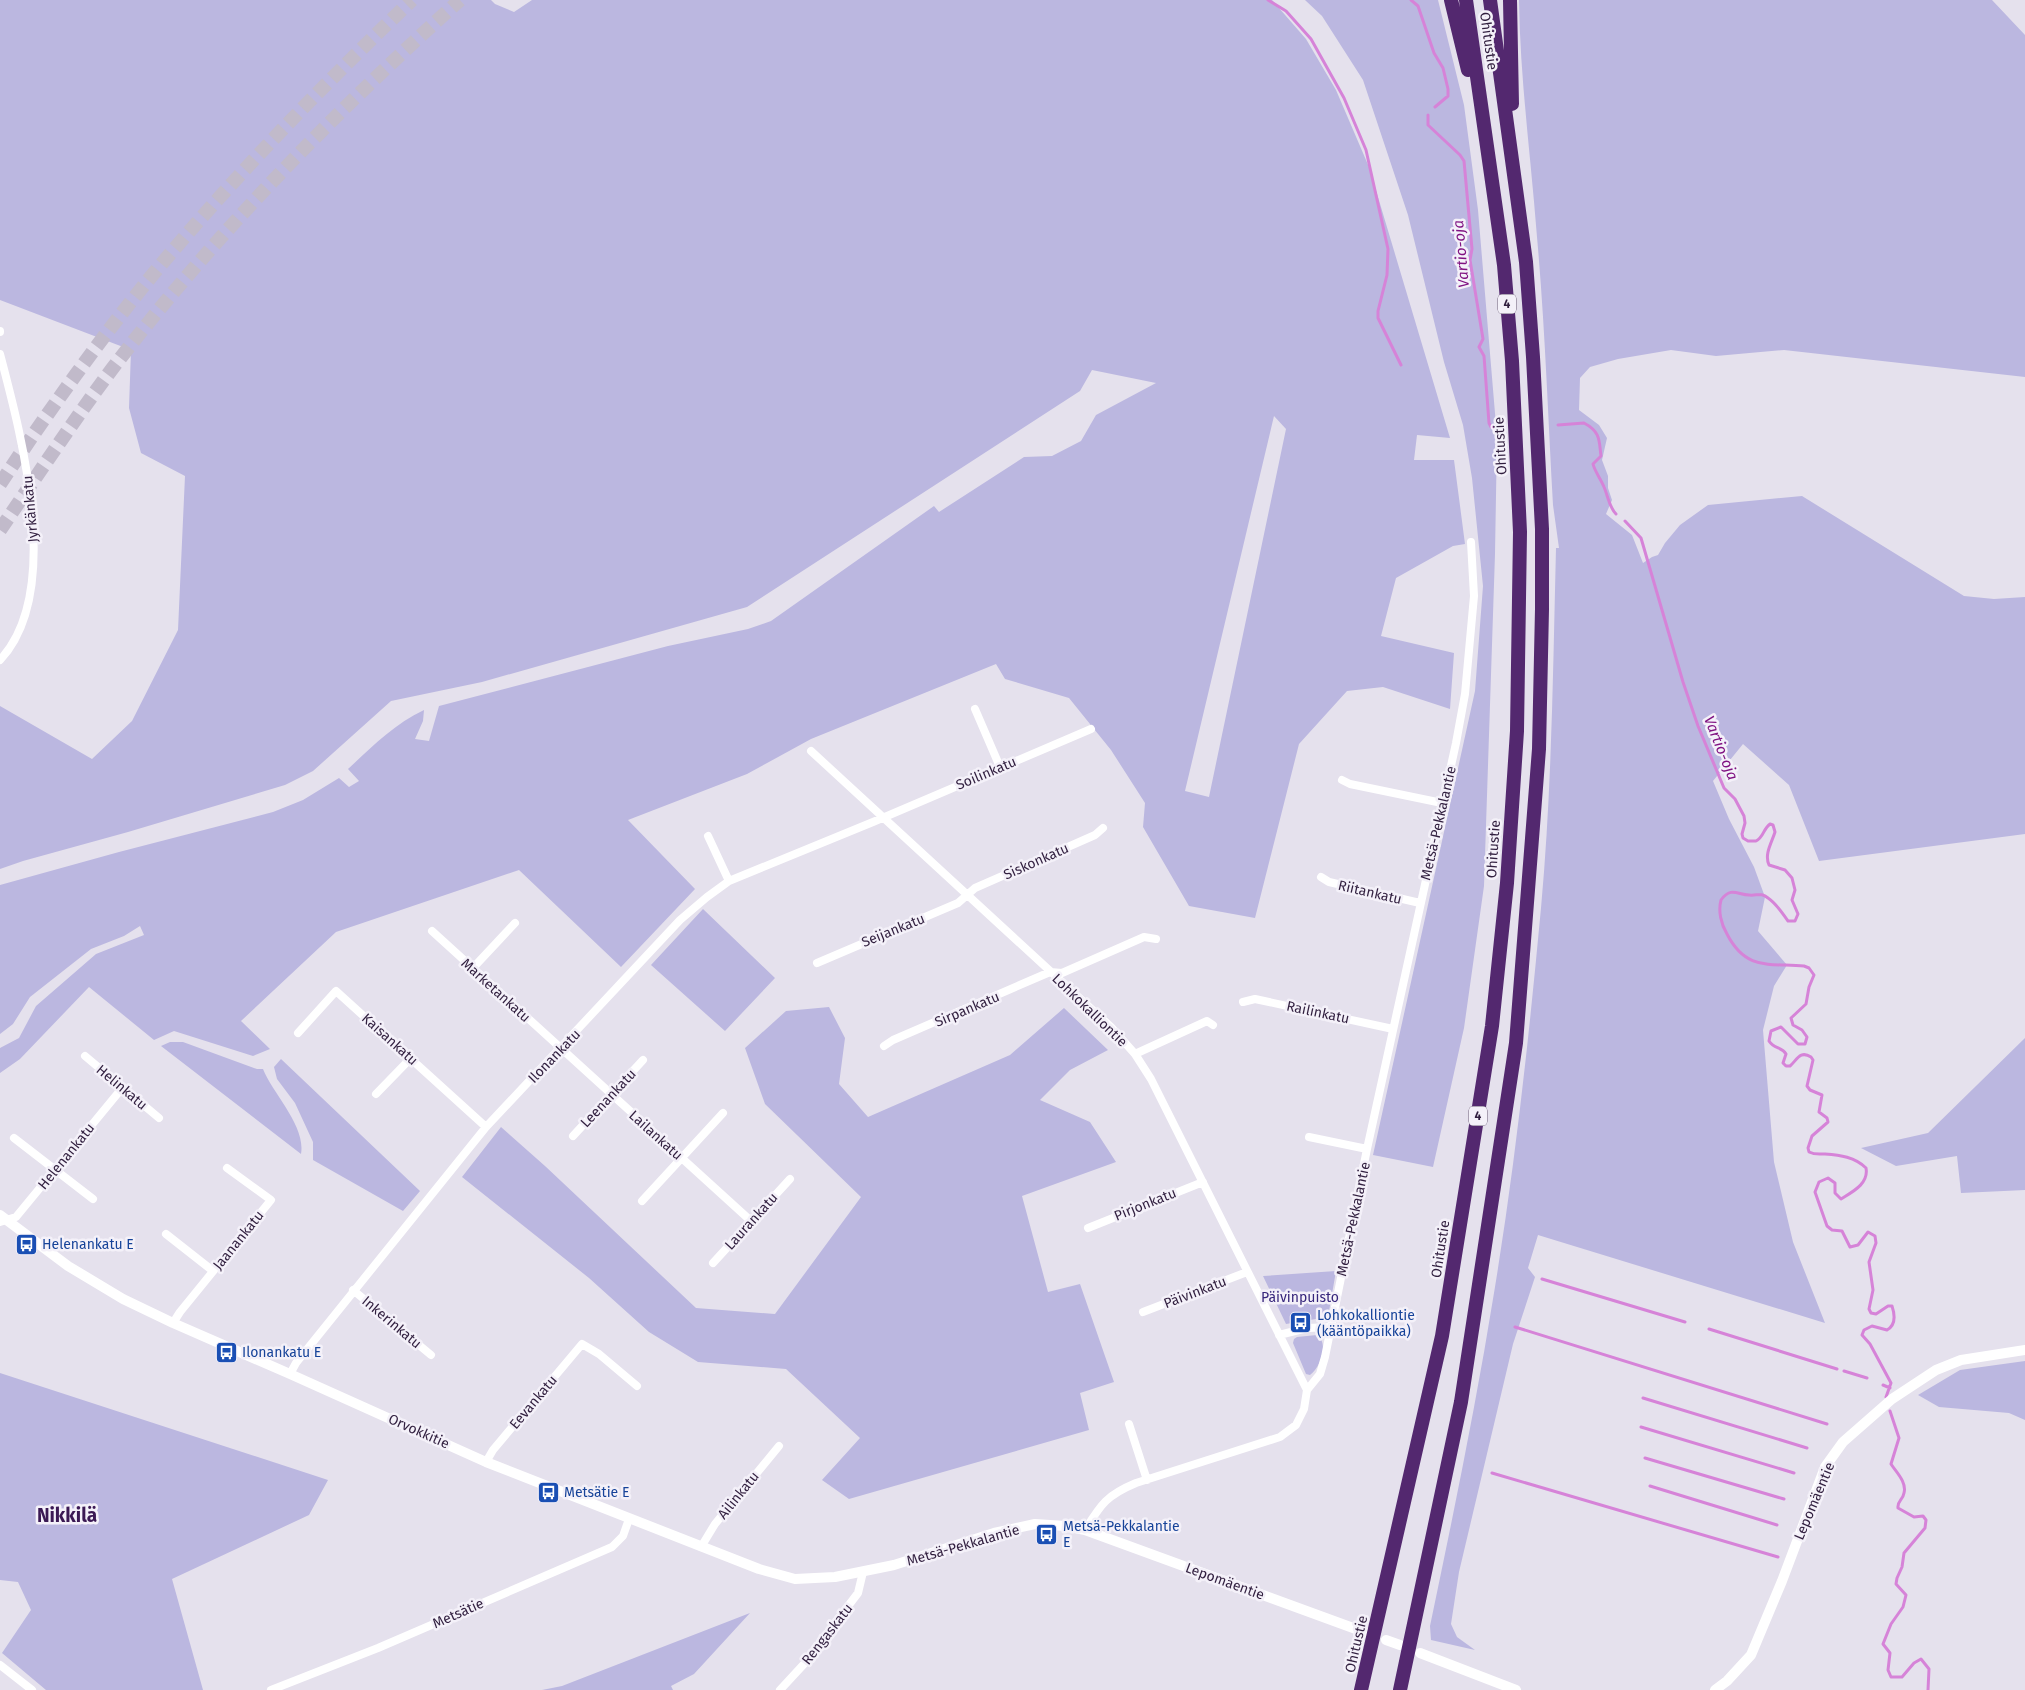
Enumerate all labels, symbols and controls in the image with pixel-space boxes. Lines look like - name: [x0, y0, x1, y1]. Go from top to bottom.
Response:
- street label: Ohitustie: [1476, 11, 1501, 71]
- water label: Vartio-oja: [1449, 220, 1473, 288]
- road number: 4: [1498, 294, 1516, 314]
- street label: Ohitustie: [1490, 416, 1511, 475]
- street label: Jyrkänkatu: [19, 475, 42, 543]
- water label: Vartio-oja: [1700, 713, 1742, 783]
- street label: Soilinkatu: [954, 753, 1019, 794]
- street label: Metsä-Pekkalantie: [1417, 764, 1460, 882]
- street label: Ohitustie: [1483, 819, 1504, 879]
- street label: Siskonkatu: [1001, 840, 1071, 883]
- street label: Riitankatu: [1336, 877, 1403, 908]
- street label: Seijankatu: [859, 910, 927, 951]
- street label: Marketankatu: [458, 955, 534, 1026]
- street label: Lohkokalliontie: [1049, 970, 1131, 1050]
- street label: Sirpankatu: [932, 988, 1002, 1031]
- street label: Railinkatu: [1285, 998, 1351, 1027]
- street label: Kaisankatu: [358, 1010, 421, 1069]
- street label: Ilonankatu: [525, 1026, 584, 1087]
- street label: Helinkatu: [93, 1061, 151, 1114]
- street label: Leenankatu: [577, 1066, 640, 1131]
- road number: 4: [1469, 1106, 1487, 1126]
- street label: Lailankatu: [625, 1107, 686, 1164]
- street label: Helenankatu: [34, 1120, 98, 1193]
- street label: Metsä-Pekkalantie: [1333, 1160, 1374, 1278]
- street label: Pirjonkatu: [1112, 1184, 1179, 1225]
- street label: Laurankatu: [721, 1189, 781, 1253]
- street label: Jaanankatu: [209, 1207, 267, 1273]
- street label: Ohitustie: [1428, 1219, 1453, 1279]
- bus stop icon: Helenankatu E: [14, 1232, 38, 1256]
- place label: Helenankatu E: [42, 1236, 134, 1253]
- street label: Päivinkatu: [1161, 1273, 1229, 1312]
- park label: Päivinpuisto: [1261, 1289, 1339, 1306]
- street label: Inkerinkatu: [359, 1293, 425, 1352]
- place label: Lohkokalliontie (kääntöpaikka): [1317, 1307, 1415, 1340]
- bus stop icon: Lohkokalliontie (kääntöpaikka): [1289, 1311, 1313, 1335]
- bus stop icon: Ilonankatu E: [214, 1340, 238, 1364]
- place label: Ilonankatu E: [242, 1344, 321, 1361]
- street label: Eevankatu: [506, 1372, 561, 1433]
- street label: Orvokkitie: [386, 1410, 452, 1452]
- street label: Lepomäentie: [1790, 1460, 1838, 1543]
- street label: Ailinkatu: [714, 1468, 763, 1522]
- bus stop icon: Metsätie E: [536, 1480, 560, 1504]
- place label: Metsätie E: [564, 1484, 629, 1501]
- district label: Nikkilä: [37, 1504, 97, 1527]
- place label: Metsä-Pekkalantie E: [1063, 1518, 1180, 1551]
- street label: Metsä-Pekkalantie: [905, 1521, 1021, 1570]
- bus stop icon: Metsä-Pekkalantie E: [1035, 1522, 1059, 1546]
- street label: Lepomäentie: [1183, 1559, 1267, 1604]
- street label: Metsätie: [430, 1595, 486, 1632]
- street label: Rengaskatu: [798, 1600, 857, 1668]
- street label: Ohitustie: [1342, 1614, 1371, 1674]

